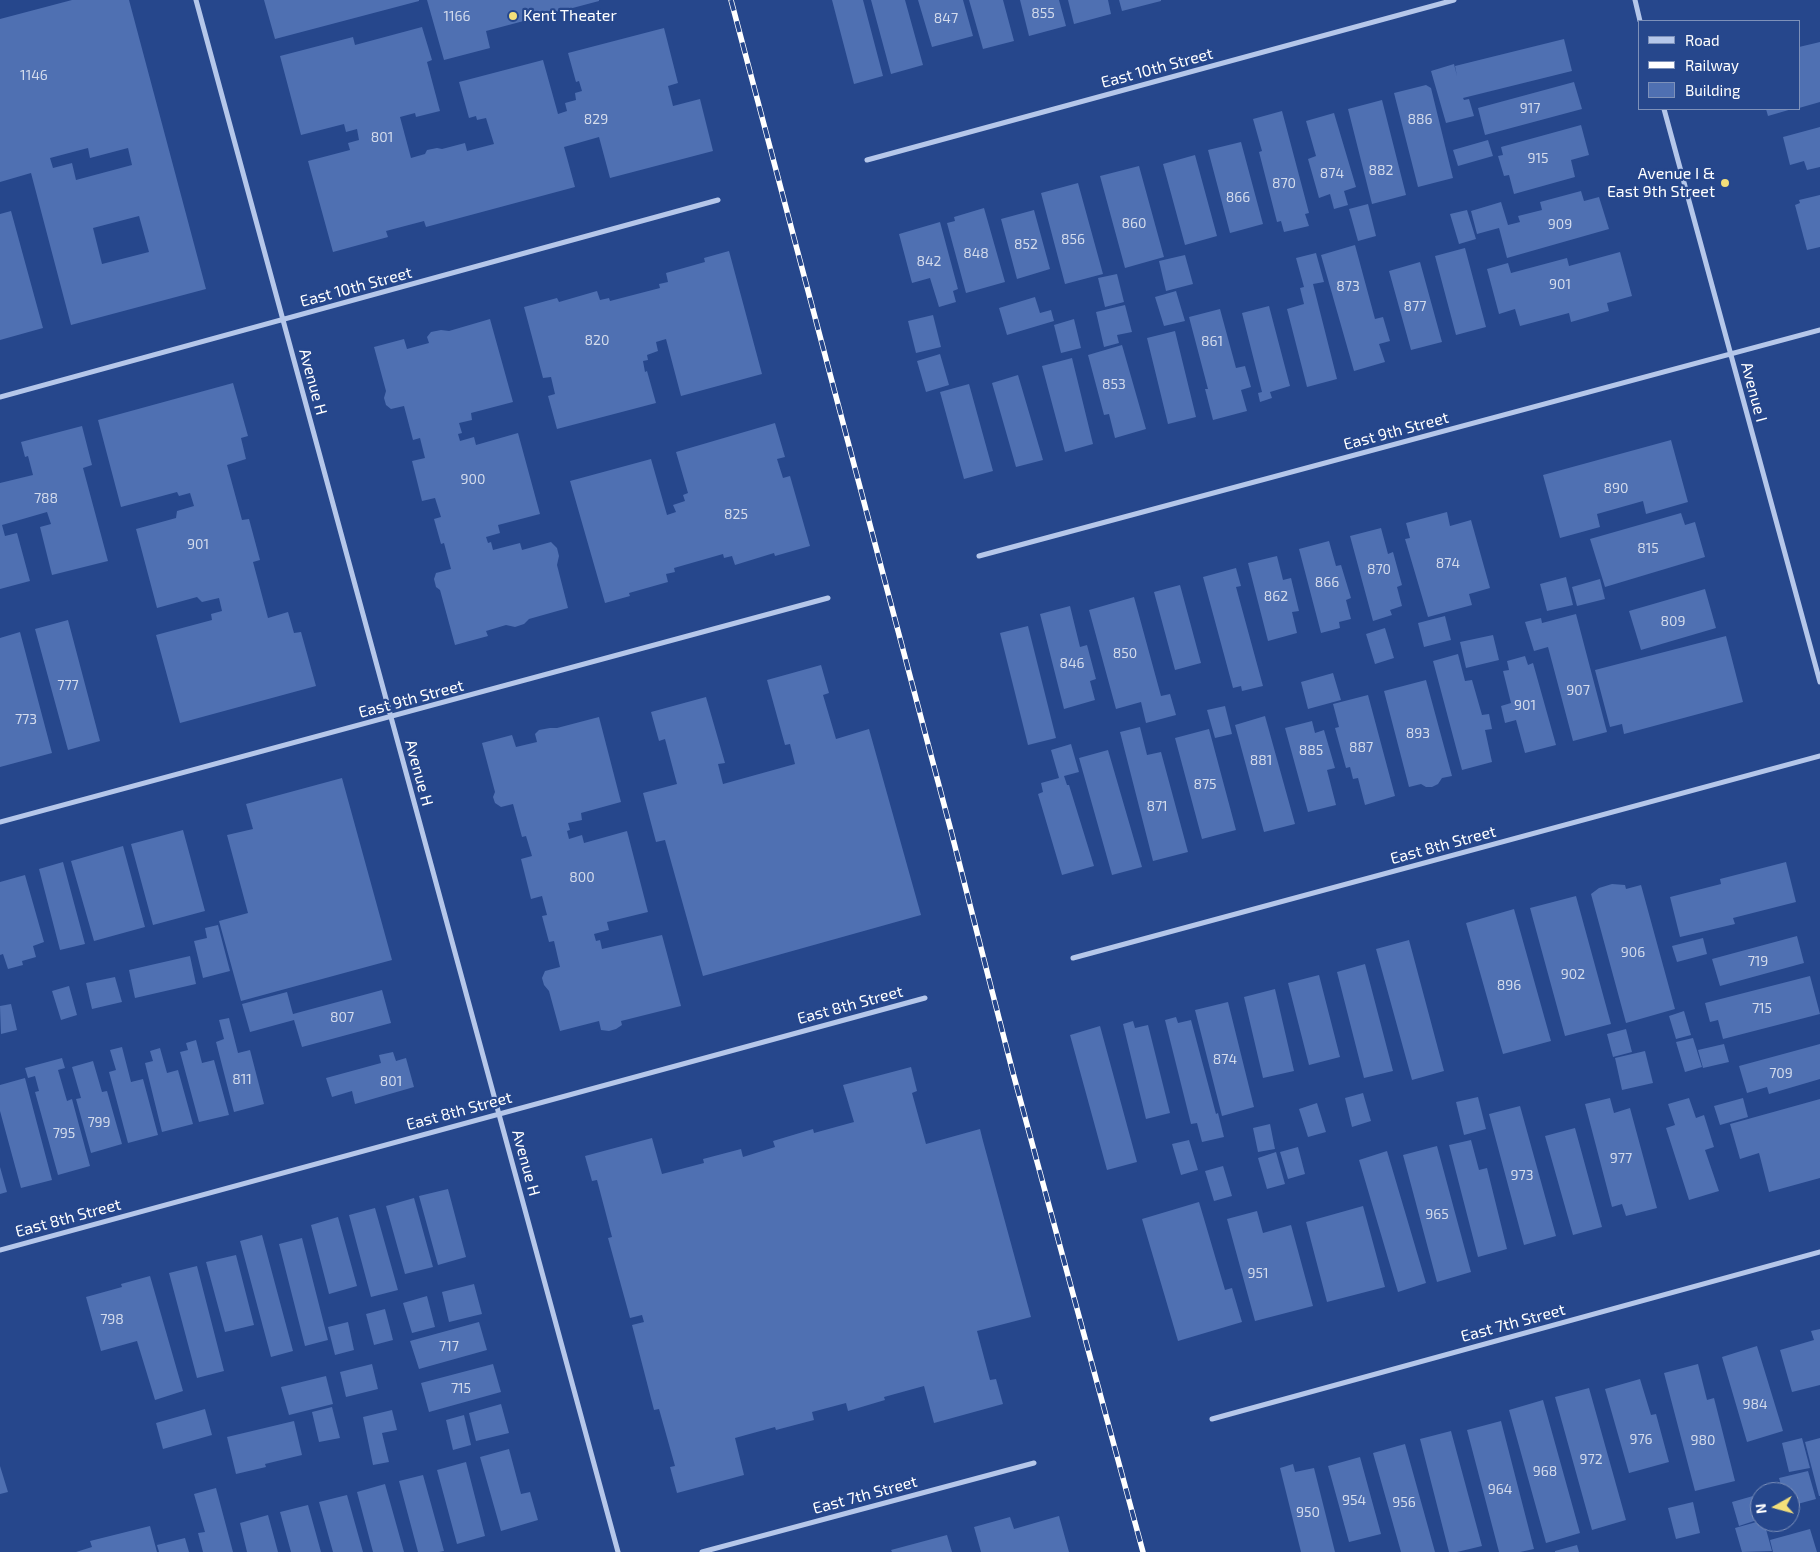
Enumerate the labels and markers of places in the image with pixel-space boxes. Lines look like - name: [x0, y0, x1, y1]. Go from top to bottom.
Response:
- place label: Kent Theater: [523, 6, 617, 26]
- marker: Kent Theater: [507, 10, 519, 22]
- place label: Avenue I & East 9th Street: [1607, 164, 1715, 202]
- marker: Avenue I & East 9th Street: [1719, 177, 1731, 189]

